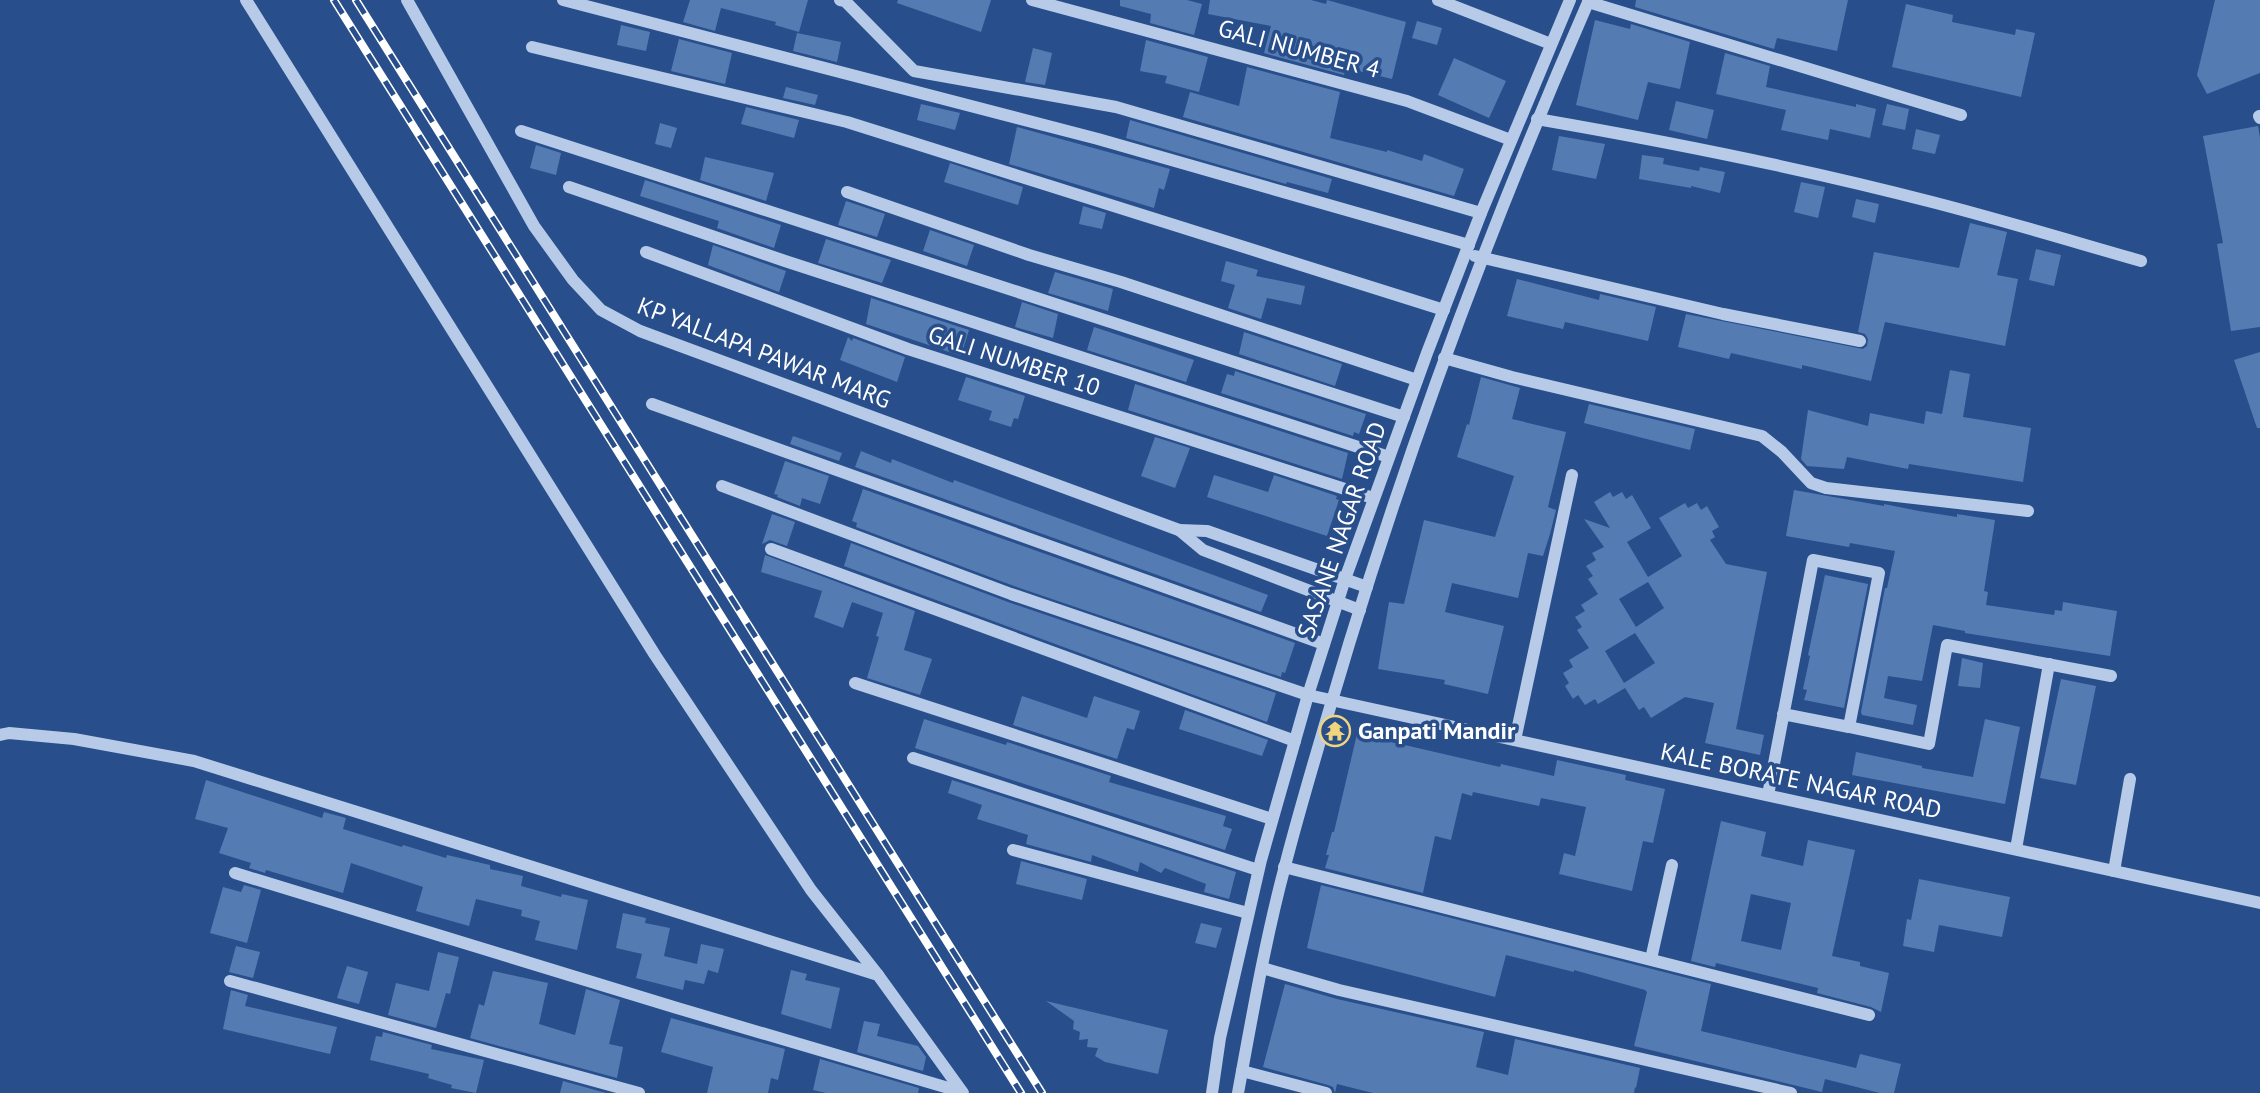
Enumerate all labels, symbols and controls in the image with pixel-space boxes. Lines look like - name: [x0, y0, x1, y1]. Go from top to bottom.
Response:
- street label: GALI NUMBER 4: [1215, 12, 1383, 85]
- street label: KP YALLAPA PAWAR MARG: [633, 290, 895, 415]
- street label: GALI NUMBER 10: [924, 318, 1104, 403]
- street label: SASANE NAGAR ROAD: [1290, 418, 1393, 642]
- temple icon: Ganpati Mandir: [1318, 714, 1352, 748]
- place label: Ganpati Mandir: [1358, 715, 1516, 746]
- street label: KALE BORATE NAGAR ROAD: [1658, 736, 1944, 825]

